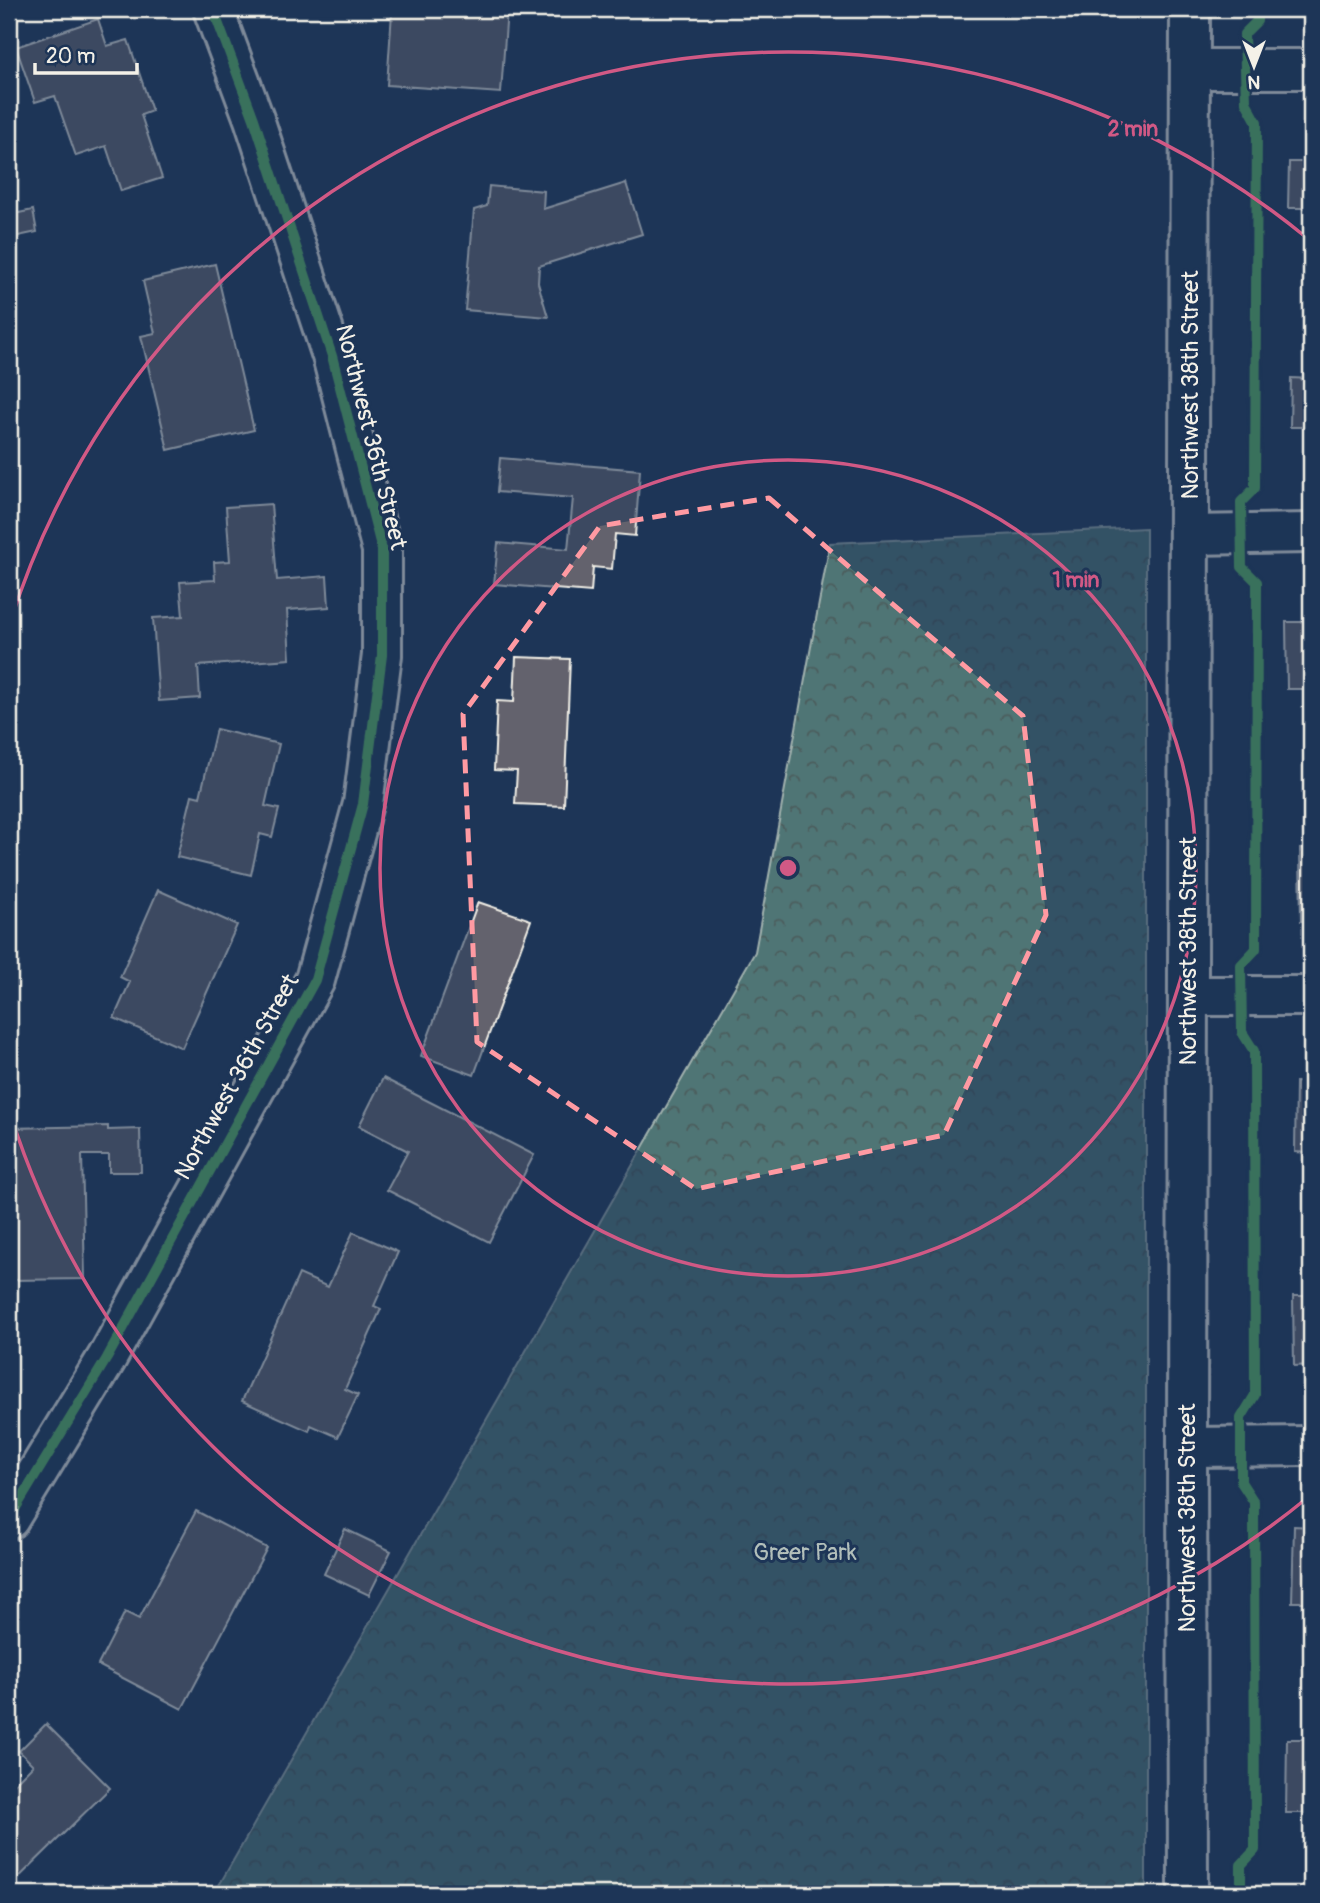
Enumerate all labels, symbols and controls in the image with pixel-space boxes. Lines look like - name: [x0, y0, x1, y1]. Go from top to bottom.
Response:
- scale bar: [35, 32, 136, 76]
- north arrow: [1218, 32, 1288, 102]
- text: 20 m: [46, 43, 95, 70]
- text: N: [1247, 70, 1260, 94]
- text: 2 min: [1108, 116, 1158, 143]
- street label: Northwest 38th Street: [1176, 270, 1205, 499]
- street label: Northwest 36th Street: [329, 321, 413, 553]
- text: 1 min: [1053, 567, 1100, 594]
- street label: Northwest 38th Street: [1174, 836, 1203, 1065]
- centre of rings: [776, 856, 800, 880]
- street label: Northwest 36th Street: [168, 969, 306, 1185]
- street label: Northwest 38th Street: [1173, 1403, 1202, 1632]
- park label: Greer Park: [753, 1538, 857, 1567]

